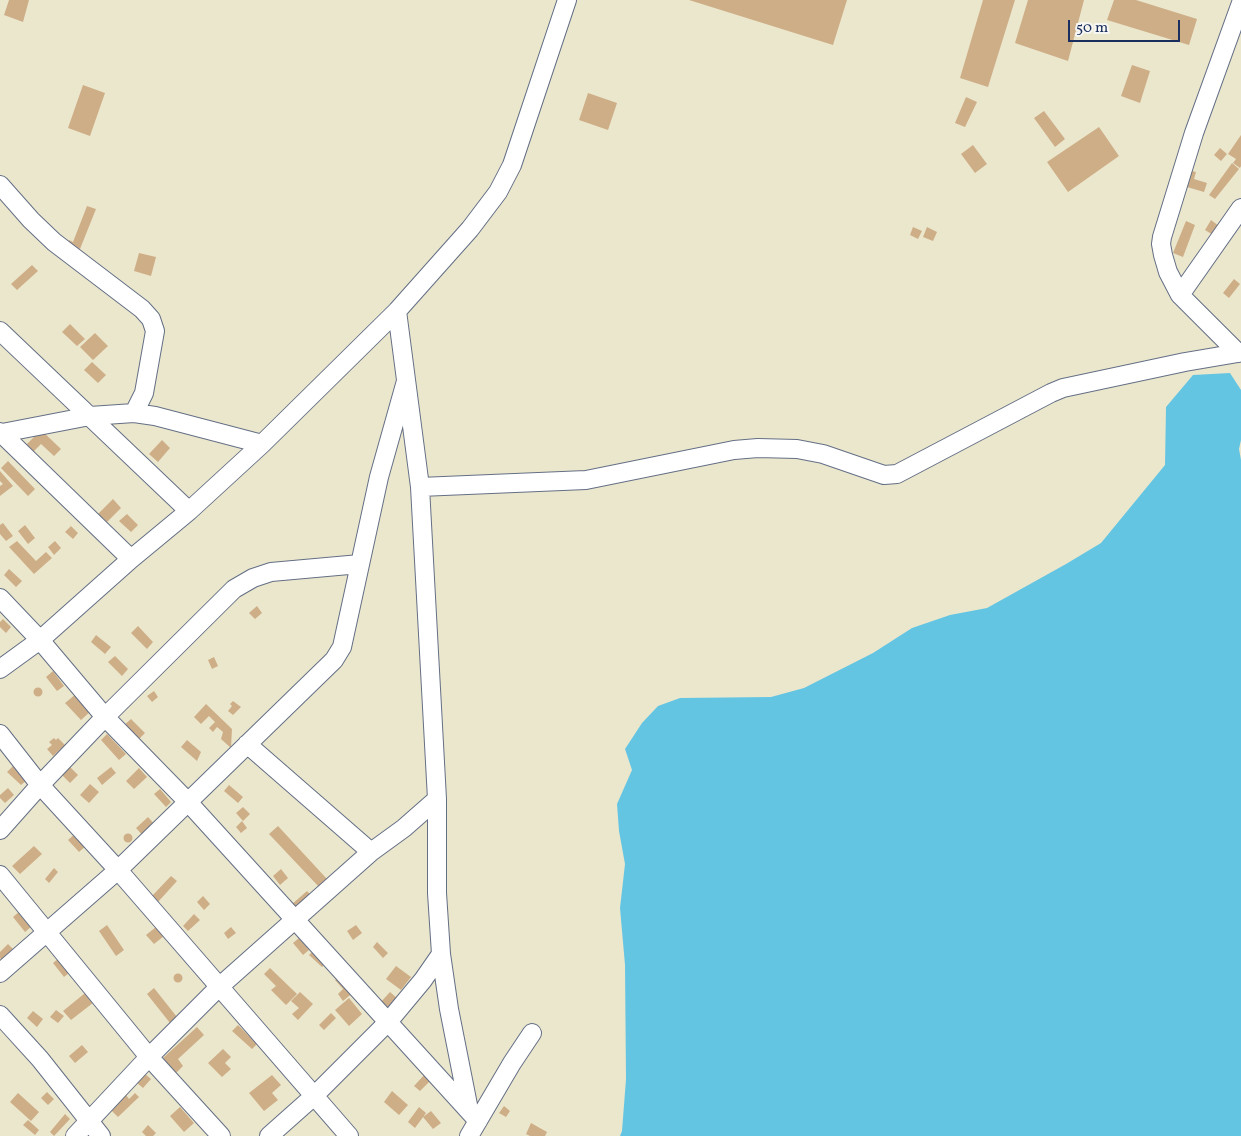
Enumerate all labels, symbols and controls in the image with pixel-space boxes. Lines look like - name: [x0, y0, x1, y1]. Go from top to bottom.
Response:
- scale bar: [1071, 10, 1184, 42]
- text: 50 m: [1076, 18, 1108, 39]

